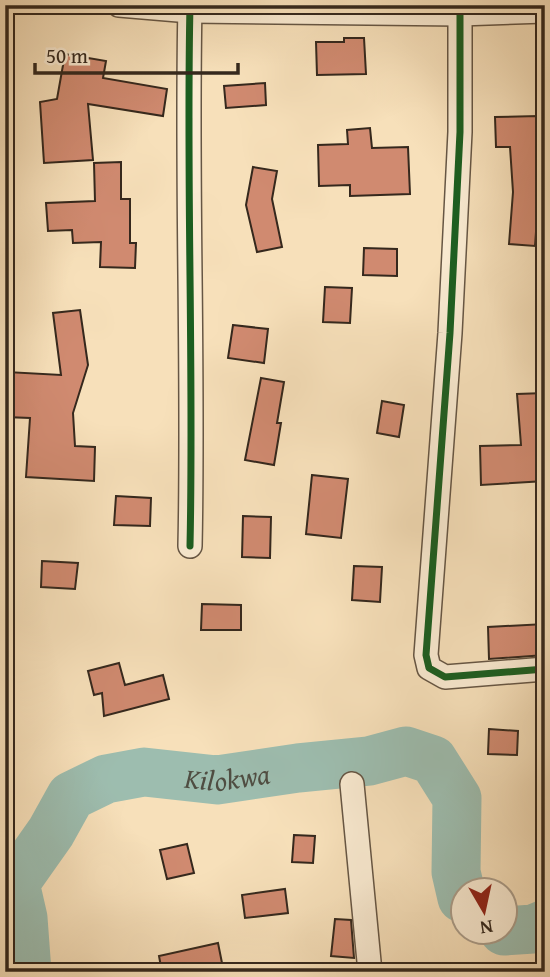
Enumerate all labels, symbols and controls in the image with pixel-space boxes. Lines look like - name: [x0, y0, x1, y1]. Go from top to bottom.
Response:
- scale bar: [35, 32, 238, 76]
- text: 50 m: [46, 40, 88, 71]
- water label: Kilokwa: [182, 752, 273, 801]
- north arrow: [448, 876, 518, 946]
- text: N: [478, 913, 495, 943]

